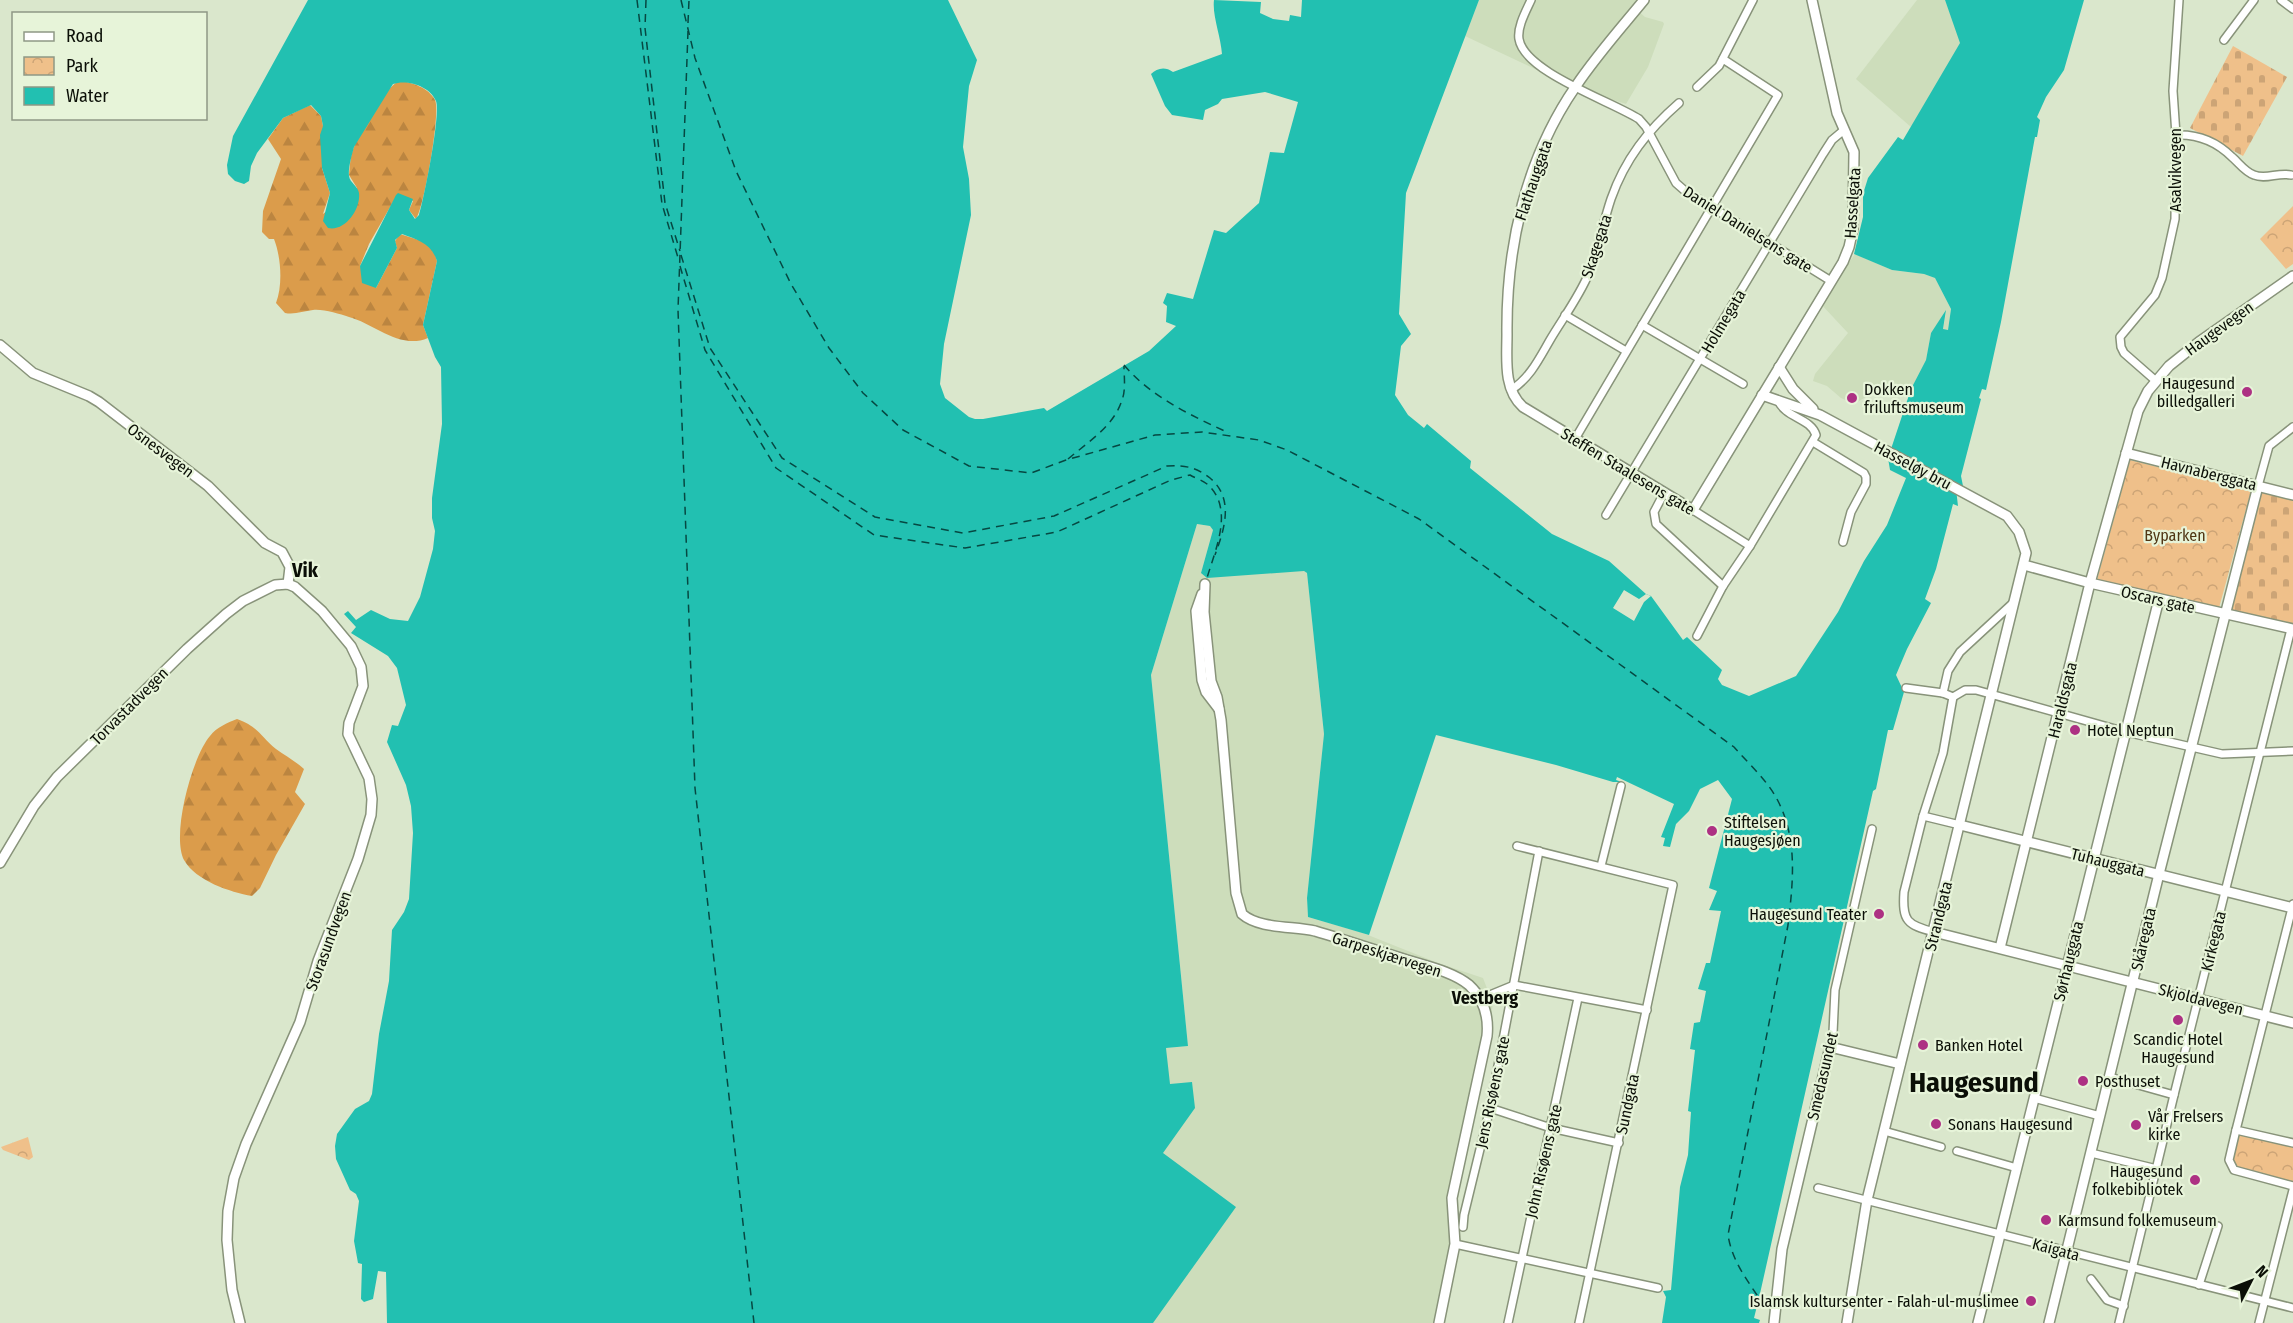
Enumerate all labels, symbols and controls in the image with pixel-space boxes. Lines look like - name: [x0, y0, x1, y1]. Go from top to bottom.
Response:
- legend: [12, 12, 207, 120]
- text: Road: [66, 25, 103, 47]
- text: Park: [66, 55, 99, 77]
- text: Water: [66, 85, 109, 107]
- street label: Asalvikvegen: [2166, 128, 2185, 212]
- street label: Flathauggata: [1511, 137, 1556, 223]
- street label: Hasselgata: [1841, 167, 1864, 239]
- street label: Daniel Danielsens gate: [1680, 182, 1816, 277]
- street label: Skagegata: [1577, 212, 1616, 280]
- street label: Holmegata: [1697, 286, 1750, 356]
- street label: Haugevegen: [2182, 297, 2257, 359]
- place label: Haugesund billedgalleri: [2157, 374, 2235, 411]
- place label: Dokken friluftsmuseum: [1864, 380, 1964, 417]
- marker: Haugesund billedgalleri: [2240, 385, 2254, 399]
- marker: Dokken friluftsmuseum: [1845, 391, 1859, 405]
- street label: Osnesvegen: [124, 419, 198, 482]
- street label: Steffen Staalesens gate: [1557, 424, 1698, 519]
- street label: Hasseløy bru: [1871, 437, 1955, 494]
- street label: Havnaberggata: [2159, 452, 2259, 495]
- park label: Byparken: [2144, 526, 2206, 545]
- district label: Vik: [291, 558, 319, 582]
- street label: Oscars gate: [2119, 582, 2197, 617]
- street label: Haraldsgata: [2044, 660, 2081, 740]
- street label: Torvastadvegen: [87, 664, 172, 749]
- place label: Hotel Neptun: [2087, 721, 2174, 740]
- marker: Hotel Neptun: [2068, 723, 2082, 737]
- place label: Stiftelsen Haugesjøen: [1724, 813, 1801, 850]
- marker: Stiftelsen Haugesjøen: [1705, 824, 1719, 838]
- street label: Tuhauggata: [2069, 844, 2147, 881]
- street label: Strandgata: [1921, 879, 1956, 953]
- street label: Storasundvegen: [302, 889, 355, 994]
- place label: Haugesund Teater: [1749, 905, 1867, 924]
- street label: Skåregata: [2127, 906, 2160, 972]
- marker: Haugesund Teater: [1872, 907, 1886, 921]
- street label: Kirkegata: [2197, 909, 2230, 973]
- street label: Sørhauggata: [2049, 919, 2088, 1003]
- street label: Garpeskjærvegen: [1330, 928, 1444, 981]
- street label: Skjoldavegen: [2157, 980, 2245, 1019]
- district label: Vestberg: [1451, 987, 1518, 1009]
- marker: Scandic Hotel Haugesund: [2171, 1013, 2185, 1027]
- street label: Smedasundet: [1803, 1029, 1842, 1122]
- place label: Scandic Hotel Haugesund: [2133, 1030, 2223, 1067]
- street label: Jens Risøens gate: [1471, 1034, 1514, 1150]
- place label: Banken Hotel: [1935, 1036, 2023, 1055]
- marker: Banken Hotel: [1916, 1038, 1930, 1052]
- district label: Haugesund: [1909, 1066, 2039, 1099]
- street label: Sundgata: [1612, 1072, 1643, 1136]
- place label: Posthuset: [2095, 1072, 2161, 1091]
- marker: Posthuset: [2076, 1074, 2090, 1088]
- street label: John Risøens gate: [1521, 1102, 1566, 1220]
- place label: Vår Frelsers kirke: [2148, 1107, 2223, 1144]
- place label: Sonans Haugesund: [1948, 1115, 2073, 1134]
- marker: Sonans Haugesund: [1929, 1117, 1943, 1131]
- marker: Vår Frelsers kirke: [2129, 1118, 2143, 1132]
- place label: Haugesund folkebibliotek: [2092, 1162, 2184, 1199]
- marker: Haugesund folkebibliotek: [2188, 1173, 2202, 1187]
- place label: Karmsund folkemuseum: [2058, 1211, 2217, 1230]
- marker: Karmsund folkemuseum: [2039, 1213, 2053, 1227]
- street label: Kaigata: [2030, 1234, 2082, 1265]
- north arrow: [2221, 1251, 2281, 1311]
- text: N: [2252, 1261, 2272, 1281]
- place label: Islamsk kultursenter - Falah-ul-muslimee: [1749, 1292, 2019, 1311]
- marker: Islamsk kultursenter - Falah-ul-muslimee: [2024, 1294, 2038, 1308]

